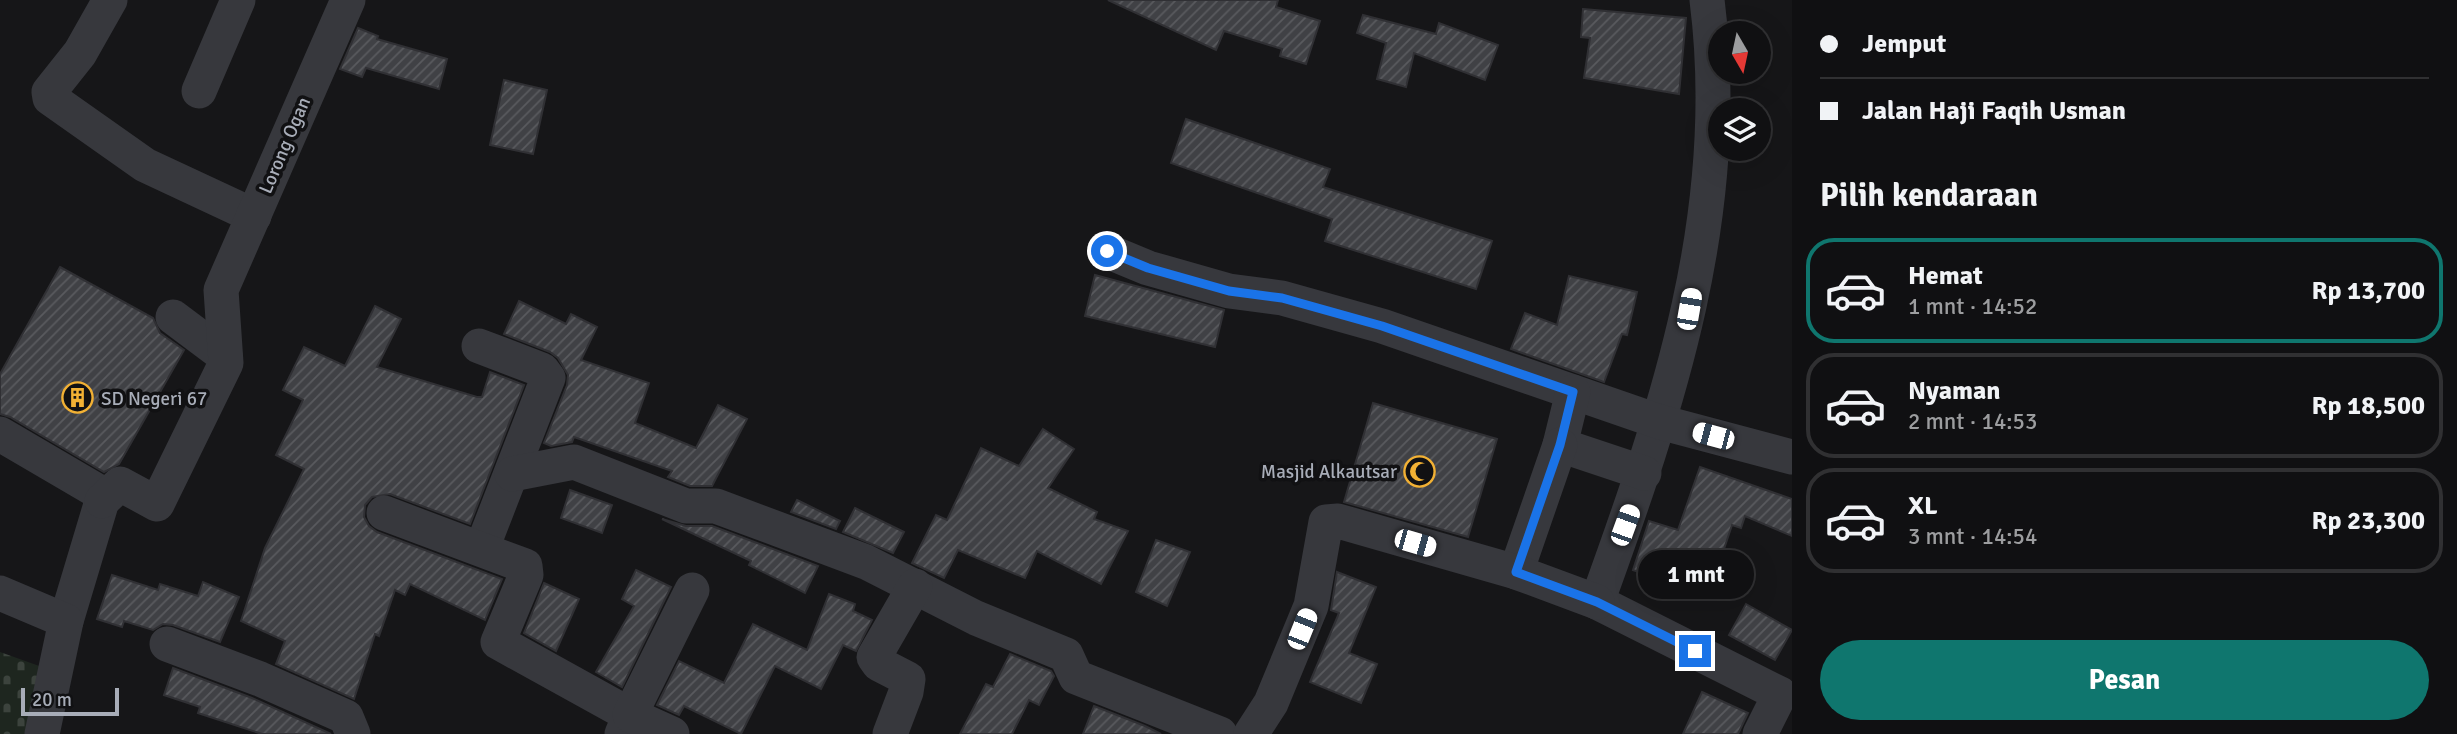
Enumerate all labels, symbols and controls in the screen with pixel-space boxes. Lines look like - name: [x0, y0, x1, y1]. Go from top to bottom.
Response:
- north arrow: [1708, 21, 1771, 84]
- map controls: [1708, 21, 1771, 161]
- text: Jemput: [1862, 28, 1946, 60]
- street label: Lorong Ogan: [254, 93, 316, 197]
- text: Jalan Haji Faqih Usman: [1862, 95, 2126, 127]
- button: layers: [1708, 98, 1771, 161]
- text: Pilih kendaraan: [1820, 176, 2038, 215]
- route start: [1091, 235, 1123, 267]
- icon: car: [1824, 259, 1887, 322]
- text: Hemat: [1908, 260, 1983, 292]
- text: Rp 13,700: [2311, 275, 2425, 307]
- car: [1676, 286, 1703, 332]
- text: 1 mnt · 14:52: [1908, 292, 2037, 321]
- icon: car: [1824, 374, 1887, 437]
- text: Nyaman: [1908, 375, 2001, 407]
- building icon: SD Negeri 67: [61, 381, 95, 415]
- place label: SD Negeri 67: [101, 387, 207, 411]
- text: Rp 18,500: [2311, 390, 2425, 422]
- text: 2 mnt · 14:53: [1908, 407, 2037, 436]
- car: [1690, 420, 1737, 452]
- mosque icon: Masjid Alkautsar: [1403, 454, 1437, 488]
- place label: Masjid Alkautsar: [1261, 460, 1397, 484]
- icon: car: [1824, 489, 1887, 552]
- text: XL: [1908, 490, 1938, 522]
- car: [1608, 502, 1643, 548]
- text: Rp 23,300: [2311, 505, 2425, 537]
- text: 3 mnt · 14:54: [1908, 522, 2037, 551]
- car: [1392, 527, 1439, 559]
- callout: 1 mnt: [1637, 550, 1753, 598]
- text: 1 mnt: [1667, 560, 1725, 589]
- car: [1285, 606, 1320, 652]
- route end: [1679, 635, 1711, 667]
- button: Pesan: [1820, 640, 2429, 720]
- scale bar: [21, 685, 119, 717]
- text: 20 m: [32, 688, 72, 712]

